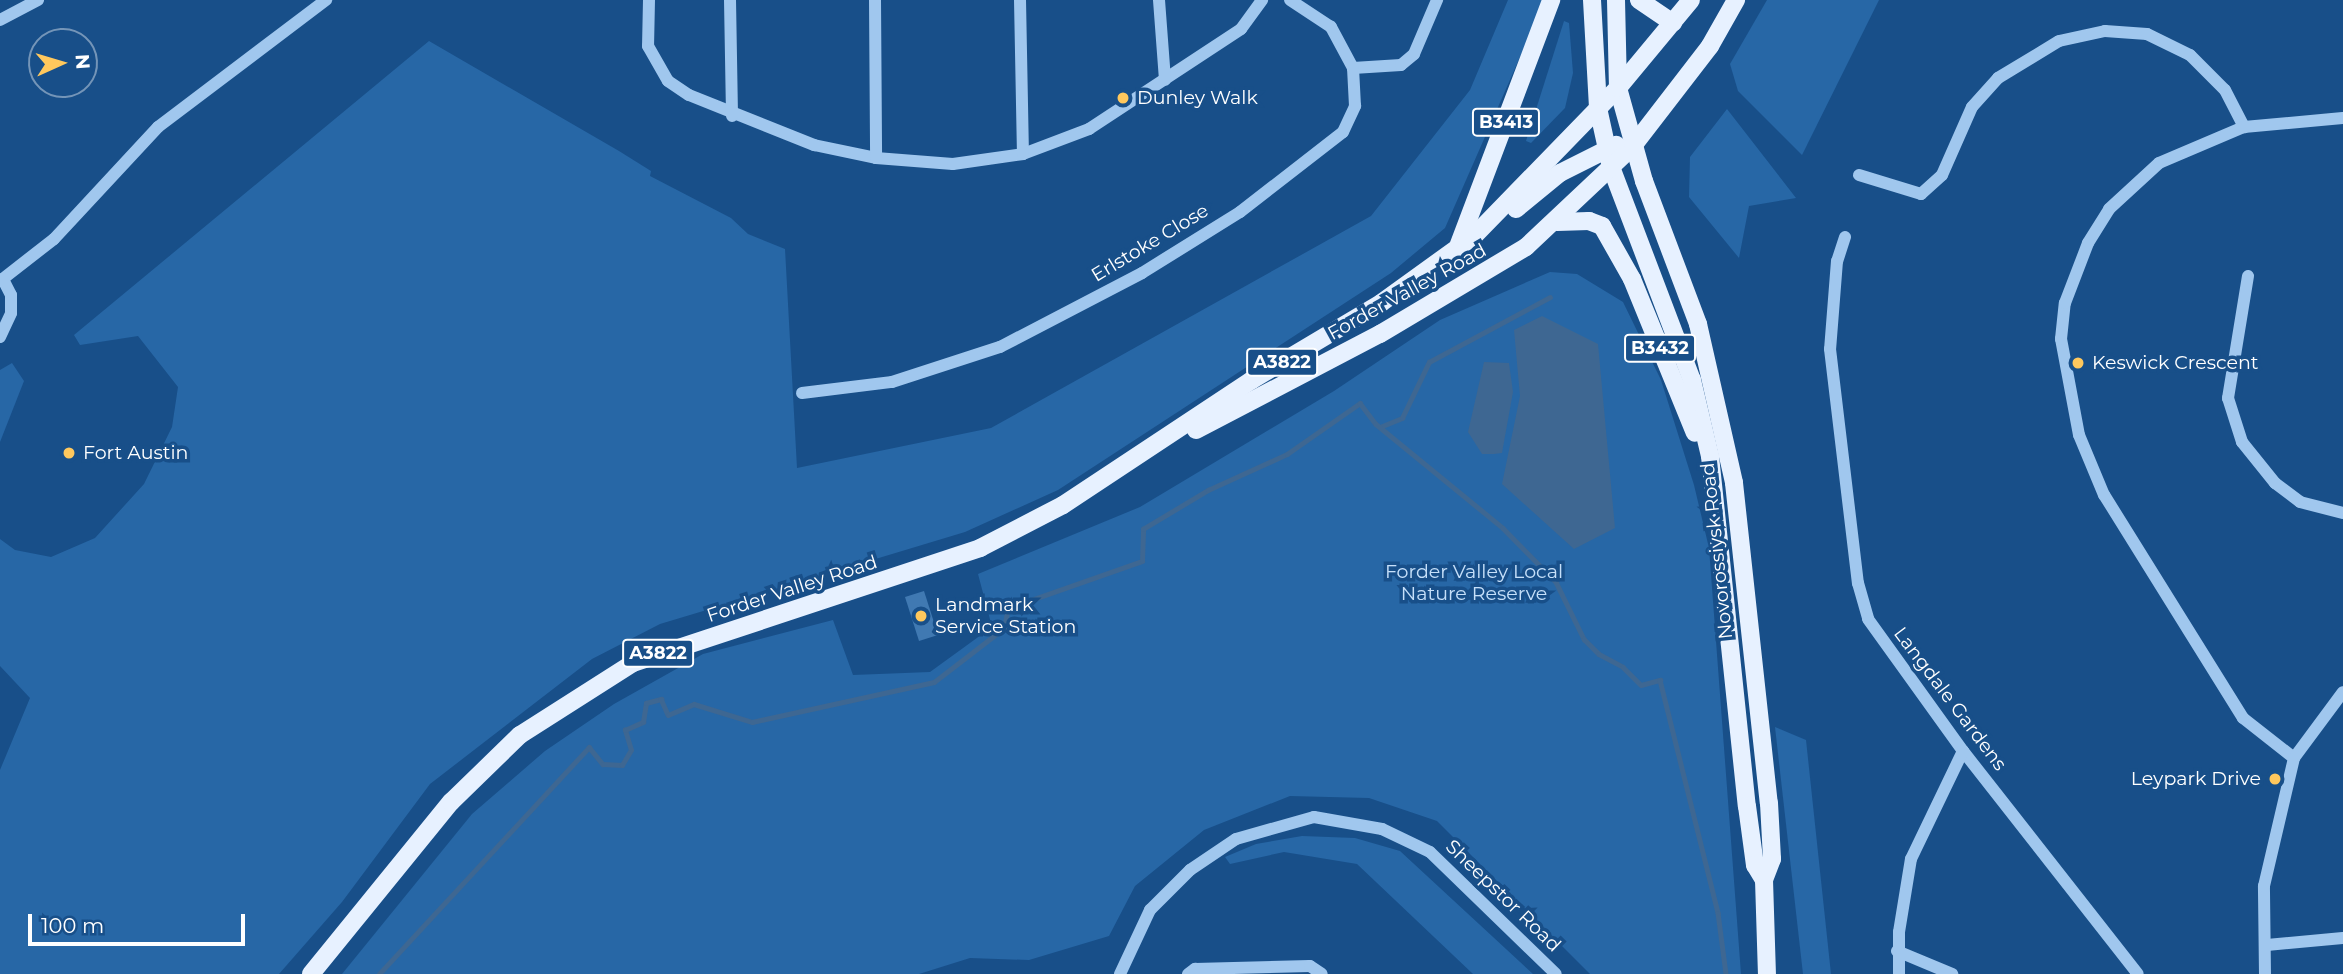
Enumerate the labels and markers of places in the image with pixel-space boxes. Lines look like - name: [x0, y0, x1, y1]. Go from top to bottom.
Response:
- place label: Dunley Walk: [1137, 87, 1258, 109]
- marker: Dunley Walk: [1115, 90, 1131, 106]
- place label: Keswick Crescent: [2092, 352, 2258, 374]
- marker: Keswick Crescent: [2070, 355, 2086, 371]
- place label: Fort Austin: [83, 442, 188, 464]
- marker: Fort Austin: [61, 445, 77, 461]
- place label: Landmark Service Station: [935, 594, 1076, 638]
- marker: Landmark Service Station: [913, 608, 929, 624]
- place label: Leypark Drive: [2131, 768, 2261, 790]
- marker: Leypark Drive: [2267, 771, 2283, 787]

